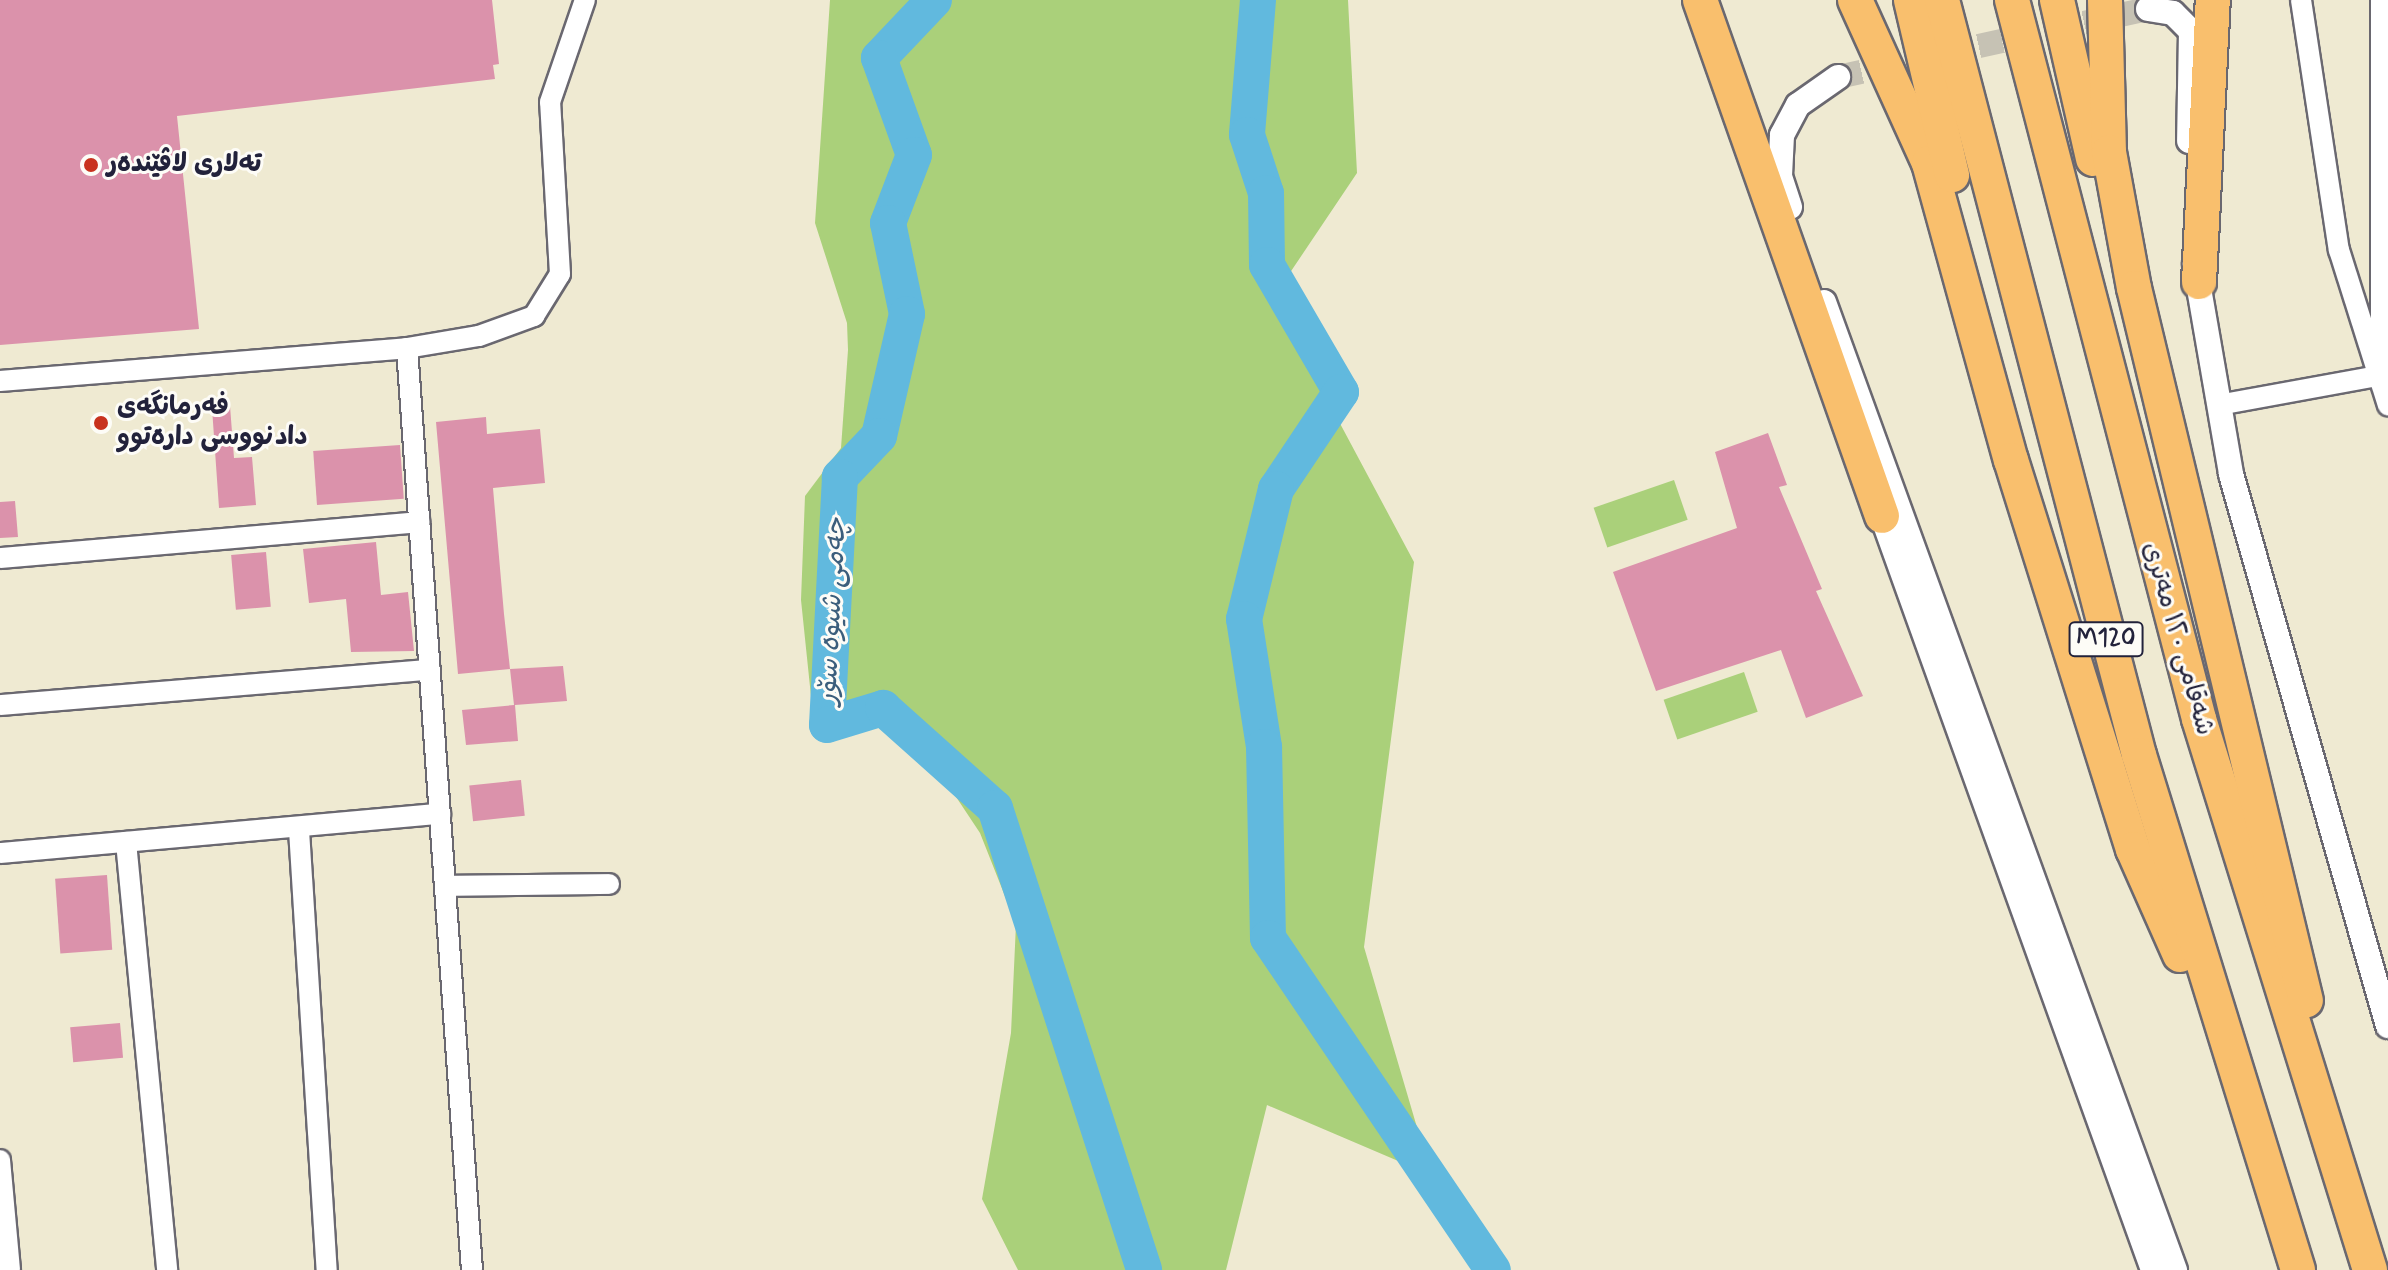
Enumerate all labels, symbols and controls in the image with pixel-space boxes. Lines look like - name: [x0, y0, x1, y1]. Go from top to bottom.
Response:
- place label: تەلاری لاڤێندەر: [107, 149, 262, 181]
- marker: تەلاری لاڤێندەر: [82, 156, 100, 174]
- place label: فەرمانگەی دادنووسی دارەتوو: [117, 392, 307, 454]
- marker: فەرمانگەی دادنووسی دارەتوو: [92, 414, 110, 432]
- water label: چەمی شیوە سۆر: [811, 517, 855, 705]
- street label: شەقامی ١٢٠ مەتری: [2134, 539, 2220, 739]
- road number: M120: [2068, 619, 2144, 659]

